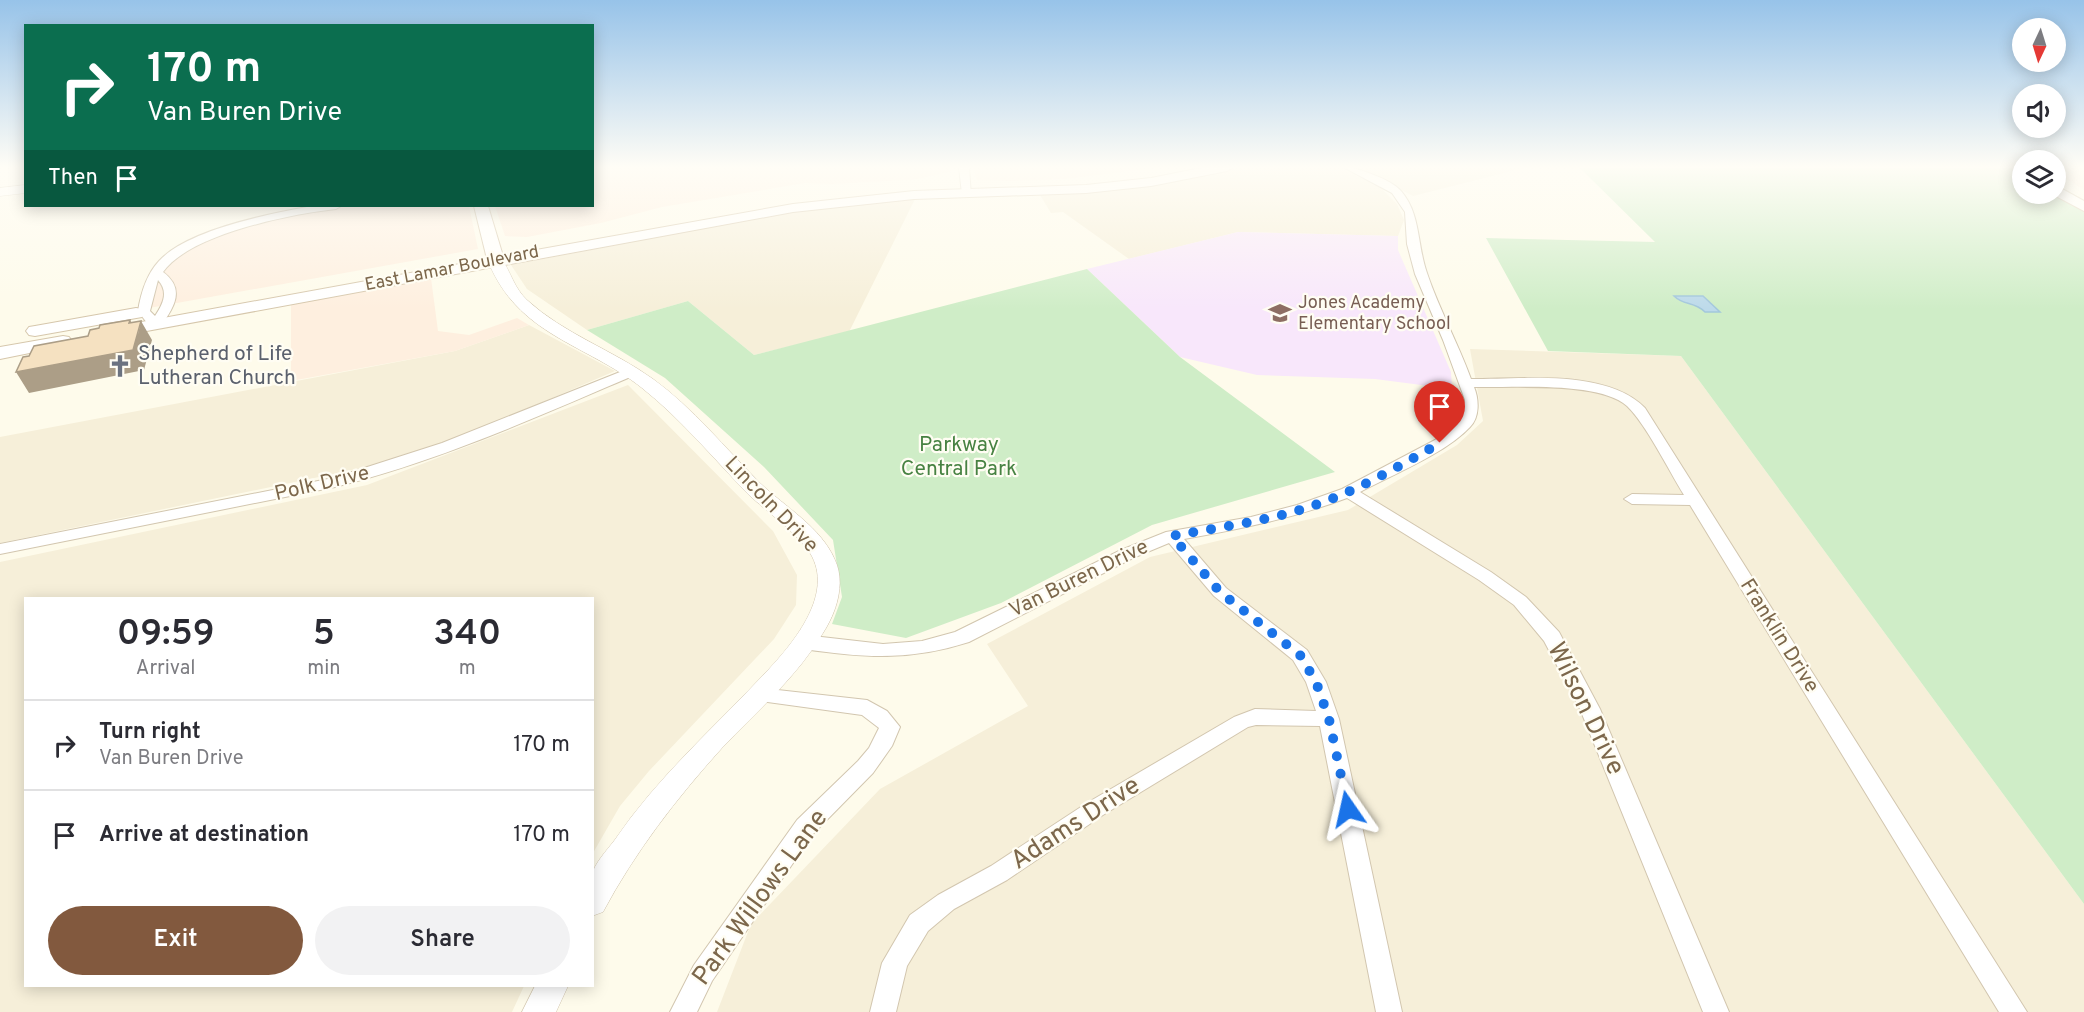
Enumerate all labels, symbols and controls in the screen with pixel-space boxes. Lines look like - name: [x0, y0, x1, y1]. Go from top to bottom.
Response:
- north arrow: [2012, 18, 2066, 72]
- map controls: [2012, 18, 2066, 204]
- text: 170 m: [147, 44, 261, 97]
- icon: right: [48, 48, 126, 126]
- button: sound: [2012, 84, 2066, 138]
- text: Van Buren Drive: [147, 96, 342, 130]
- button: layers: [2012, 150, 2066, 204]
- icon: arrive: [110, 162, 143, 195]
- text: Then: [48, 165, 98, 192]
- street label: East Lamar Boulevard: [363, 241, 541, 297]
- place label: Jones Academy Elementary School: [1298, 292, 1451, 336]
- school or university icon: Jones Academy Elementary School: [1267, 300, 1293, 326]
- place label: Shepherd of Life Lutheran Church: [138, 341, 296, 392]
- church icon: Shepherd of Life Lutheran Church: [107, 353, 133, 379]
- pin: [1414, 381, 1465, 443]
- icon: arrive: [1423, 390, 1456, 423]
- park label: Parkway Central Park: [901, 432, 1017, 483]
- street label: Lincoln Drive: [718, 451, 824, 559]
- street label: Polk Drive: [272, 460, 372, 508]
- street label: Van Buren Drive: [1005, 534, 1153, 624]
- street label: Franklin Drive: [1733, 574, 1825, 698]
- text: 09:59: [117, 612, 215, 658]
- text: 5: [313, 612, 335, 658]
- text: 340: [433, 612, 501, 658]
- street label: Wilson Drive: [1539, 637, 1631, 781]
- text: Arrival: [136, 656, 195, 682]
- text: min: [307, 656, 341, 682]
- text: m: [459, 656, 476, 682]
- text: Turn right: [99, 719, 201, 746]
- icon: right: [48, 729, 81, 762]
- text: 170 m: [513, 732, 570, 759]
- text: Van Buren Drive: [99, 746, 243, 772]
- street label: Adams Drive: [1005, 770, 1147, 878]
- position arrow: [1316, 777, 1380, 841]
- street label: Park Willows Lane: [686, 803, 836, 993]
- icon: arrive: [48, 819, 81, 852]
- text: Arrive at destination: [99, 822, 309, 849]
- text: 170 m: [513, 822, 570, 849]
- button: Exit: [48, 906, 303, 975]
- button: Share: [315, 906, 570, 975]

